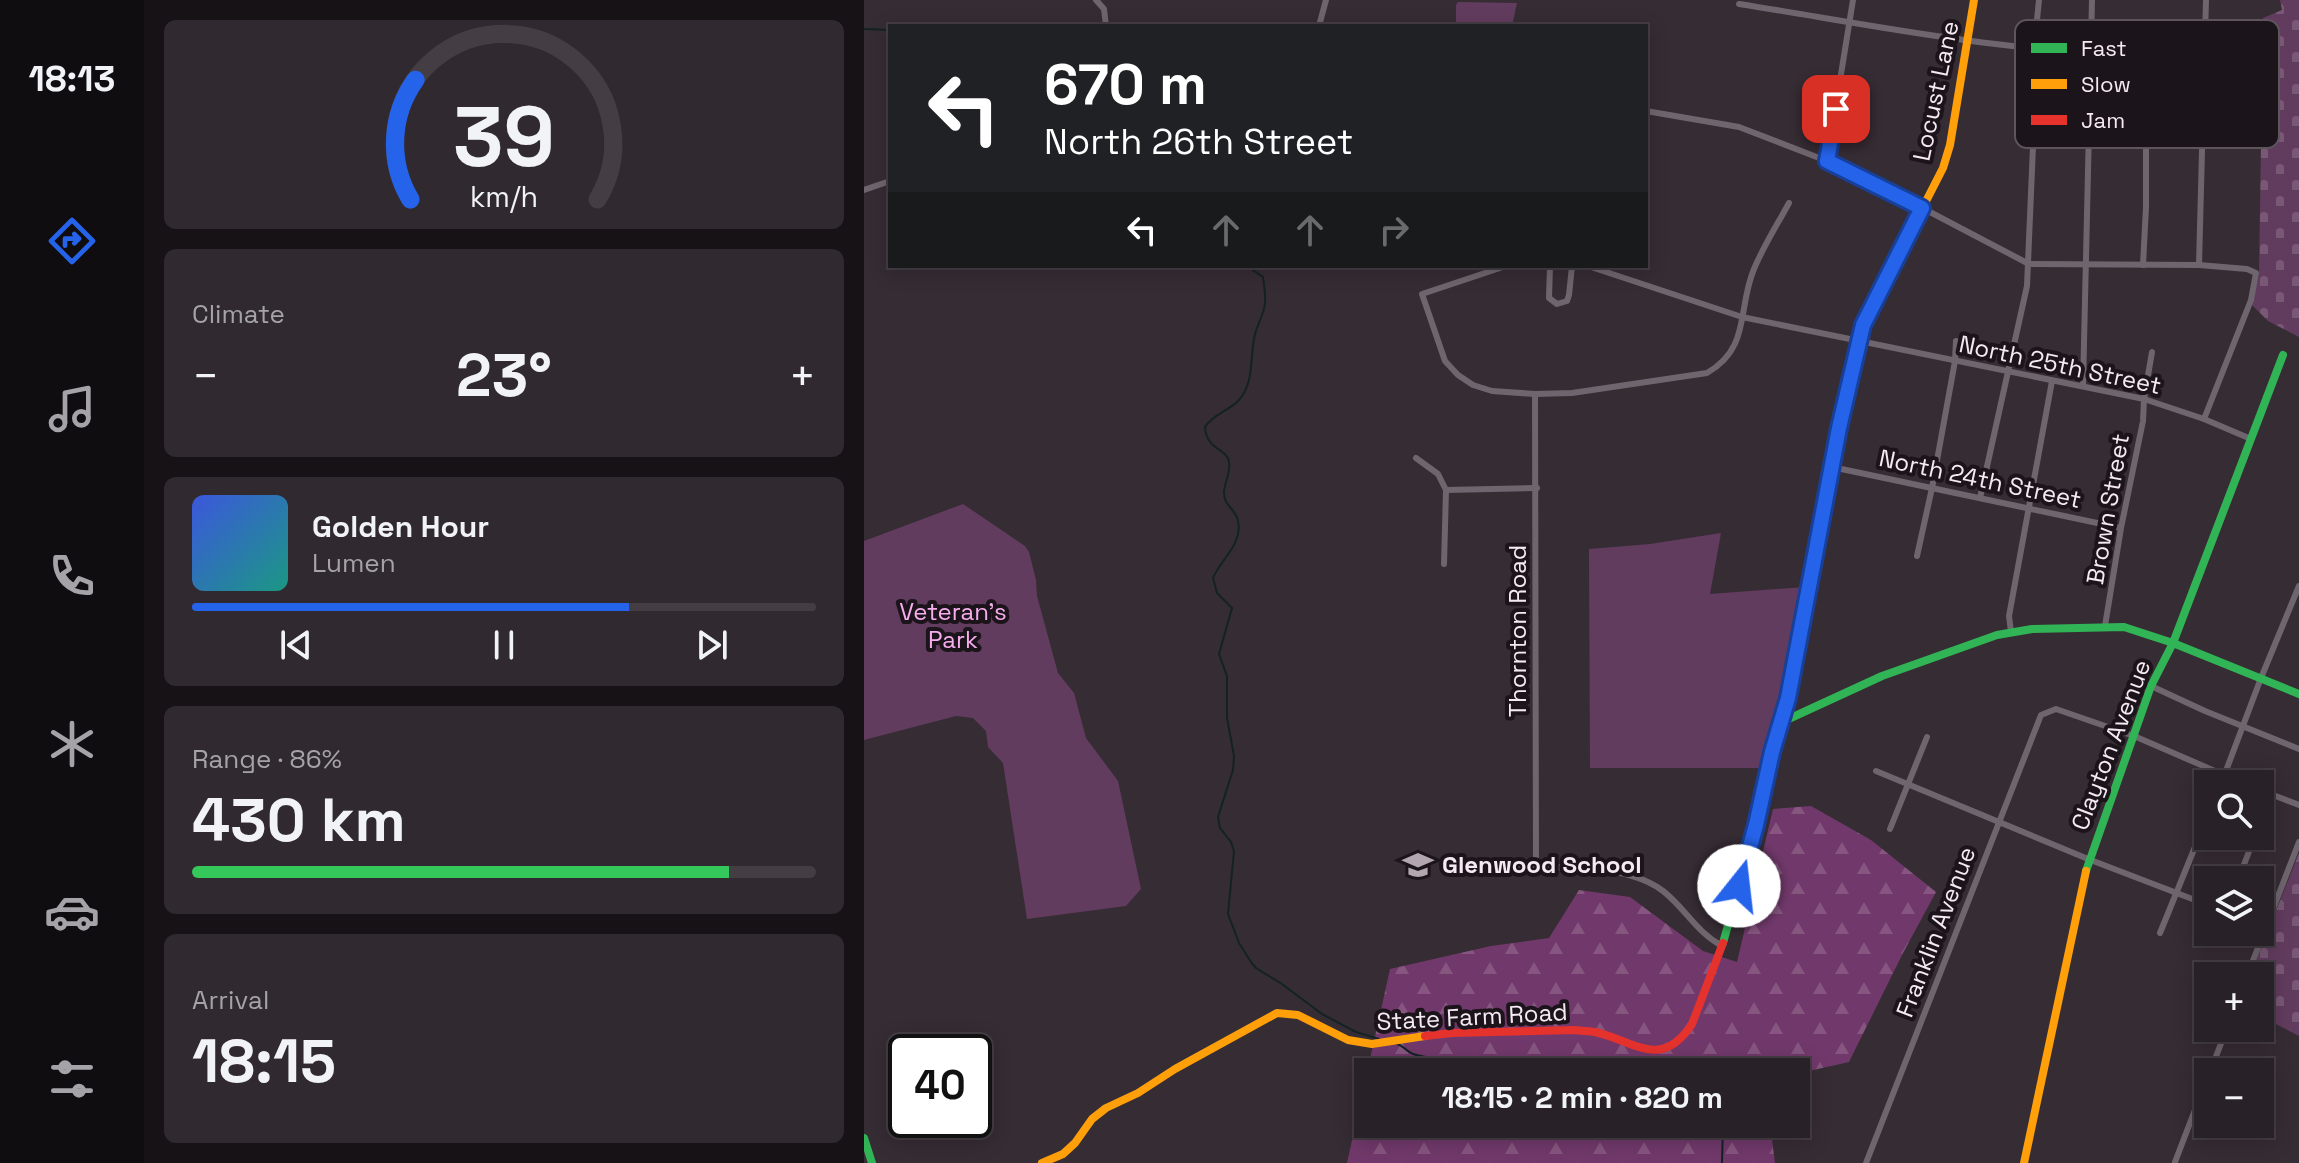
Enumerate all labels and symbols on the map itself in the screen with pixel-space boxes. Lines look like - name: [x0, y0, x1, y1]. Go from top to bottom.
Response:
- street label: Locust Lane: [1906, 18, 1965, 164]
- legend: [2015, 20, 2279, 148]
- text: Fast: [2081, 34, 2127, 62]
- text: Slow: [2081, 70, 2131, 98]
- pin: [1802, 75, 1870, 143]
- text: Jam: [2081, 106, 2125, 134]
- street label: North 25th Street: [1956, 328, 2164, 401]
- street label: Brown Street: [2079, 431, 2136, 587]
- street label: North 24th Street: [1876, 442, 2084, 515]
- street label: Thornton Road: [1502, 545, 1533, 717]
- park label: Veteran's Park: [899, 596, 1007, 655]
- street label: Clayton Avenue: [2064, 655, 2157, 835]
- street label: Franklin Avenue: [1889, 842, 1982, 1021]
- position arrow: [1697, 844, 1781, 928]
- school or university icon: Glenwood School: [1401, 848, 1435, 882]
- place label: Glenwood School: [1442, 849, 1642, 880]
- street label: State Farm Road: [1376, 996, 1568, 1037]
- speed limit sign: 40: [888, 1034, 992, 1138]

